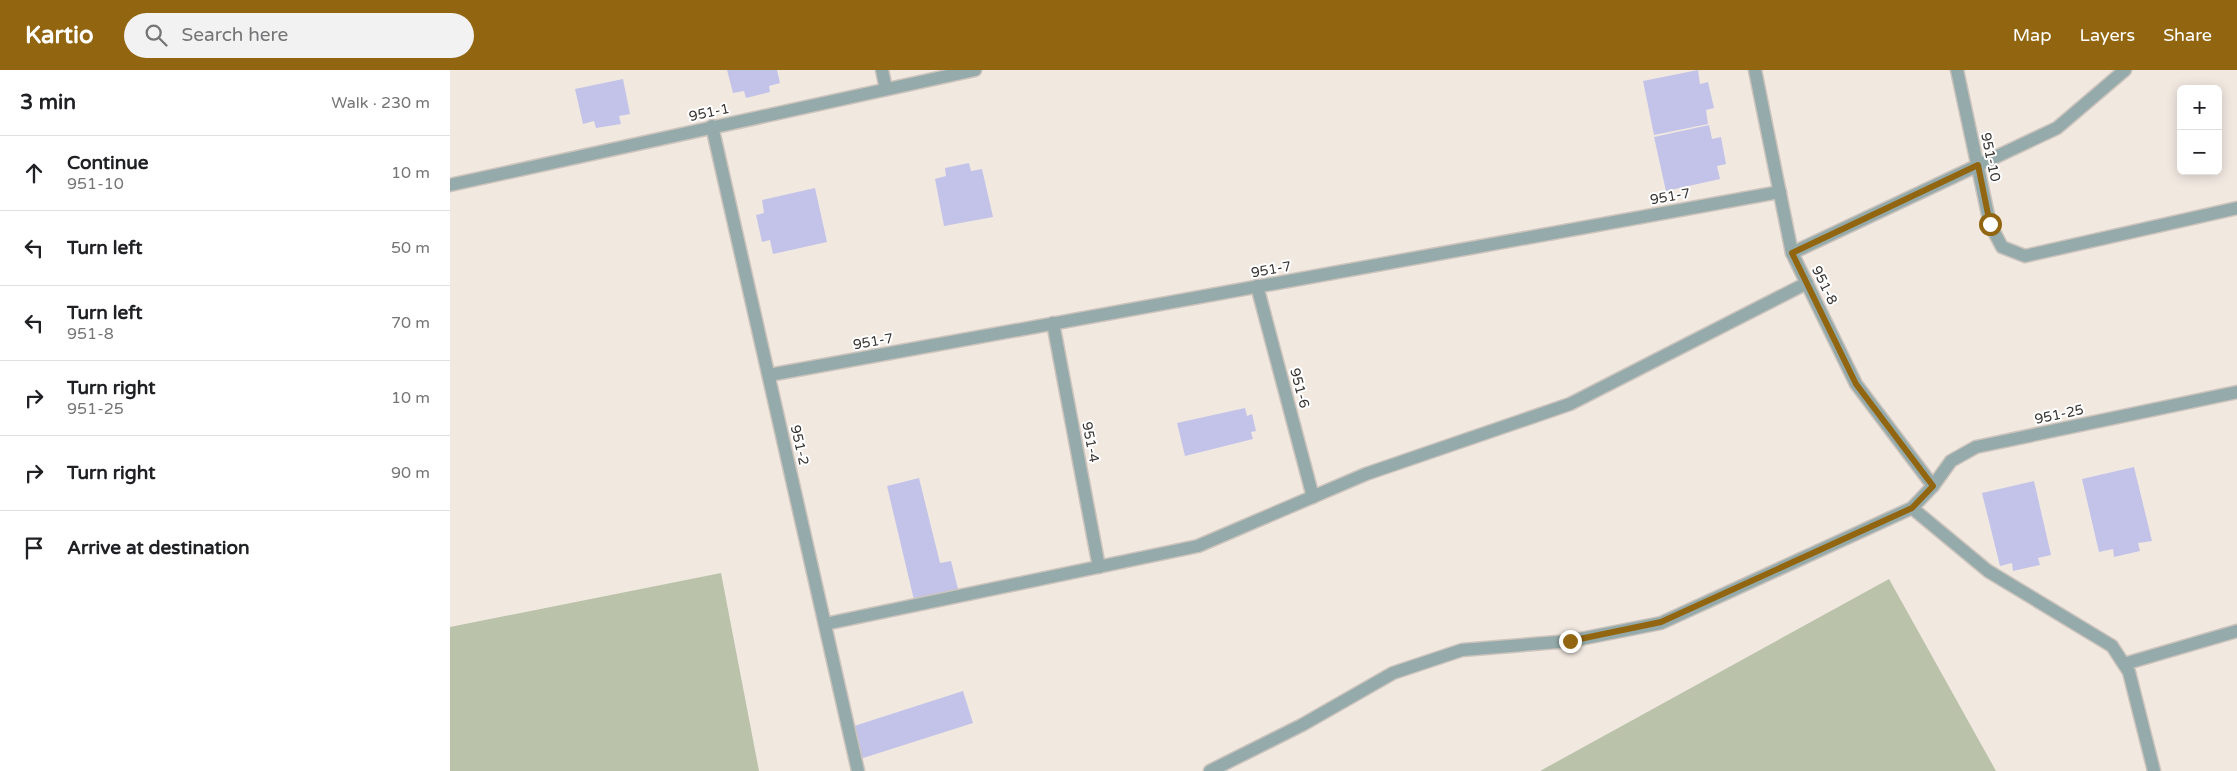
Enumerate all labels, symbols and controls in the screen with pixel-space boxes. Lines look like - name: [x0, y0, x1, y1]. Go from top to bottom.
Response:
- search box: [124, 13, 474, 58]
- text: Kartio: [25, 21, 94, 50]
- icon: search: [142, 21, 170, 49]
- text: Search here: [182, 24, 288, 46]
- text: Map: [2013, 24, 2052, 46]
- text: Layers: [2080, 24, 2135, 46]
- text: Share: [2163, 24, 2212, 46]
- map controls: [2177, 85, 2222, 175]
- button: +: [2177, 85, 2222, 130]
- text: 3 min: [20, 90, 76, 115]
- text: Walk · 230 m: [331, 93, 430, 113]
- street label: 951-1: [687, 100, 731, 125]
- button: −: [2177, 130, 2222, 175]
- street label: 951-10: [1977, 131, 2004, 183]
- text: Continue: [67, 152, 149, 174]
- icon: ahead: [20, 159, 48, 187]
- text: 10 m: [391, 163, 430, 183]
- text: 951-10: [67, 174, 124, 194]
- street label: 951-7: [1649, 185, 1692, 208]
- route start: [1979, 213, 2002, 236]
- icon: left: [20, 234, 48, 262]
- text: Turn left: [67, 237, 143, 259]
- text: 50 m: [391, 238, 430, 258]
- street label: 951-7: [1250, 258, 1293, 281]
- street label: 951-8: [1808, 263, 1841, 307]
- text: Turn left: [67, 302, 143, 324]
- icon: left: [20, 309, 48, 337]
- text: 70 m: [391, 313, 430, 333]
- text: 951-8: [67, 324, 114, 344]
- street label: 951-7: [852, 330, 895, 353]
- street label: 951-6: [1286, 366, 1313, 410]
- text: Turn right: [67, 377, 155, 399]
- icon: right: [20, 384, 48, 412]
- text: 10 m: [391, 388, 430, 408]
- text: 951-25: [67, 399, 124, 419]
- street label: 951-25: [2033, 401, 2085, 428]
- street label: 951-4: [1078, 420, 1103, 464]
- street label: 951-2: [787, 423, 812, 467]
- icon: right: [20, 459, 48, 487]
- text: Turn right: [67, 462, 155, 484]
- text: 90 m: [391, 463, 430, 483]
- icon: arrive: [20, 534, 48, 562]
- text: Arrive at destination: [67, 537, 250, 559]
- route end: [1559, 630, 1582, 653]

